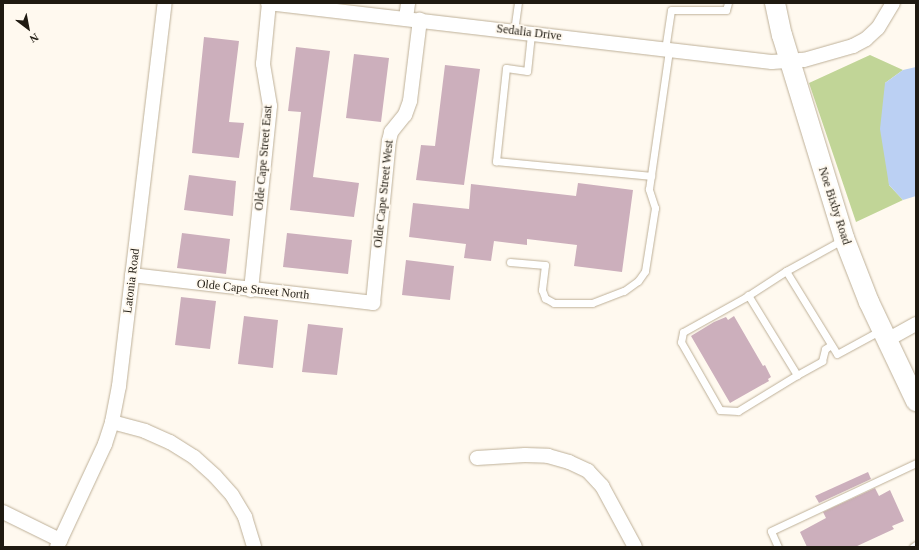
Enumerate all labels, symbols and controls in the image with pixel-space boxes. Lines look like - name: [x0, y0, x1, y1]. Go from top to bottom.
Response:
- north arrow: [8, 8, 48, 48]
- street label: Sedalia Drive: [496, 22, 562, 44]
- text: N: [28, 31, 41, 45]
- street label: Olde Cape Street East: [252, 105, 276, 211]
- street label: Olde Cape Street West: [371, 139, 397, 249]
- street label: Noe Bixby Road: [815, 165, 853, 247]
- street label: Latonia Road: [121, 248, 143, 314]
- street label: Olde Cape Street North: [196, 277, 310, 303]

